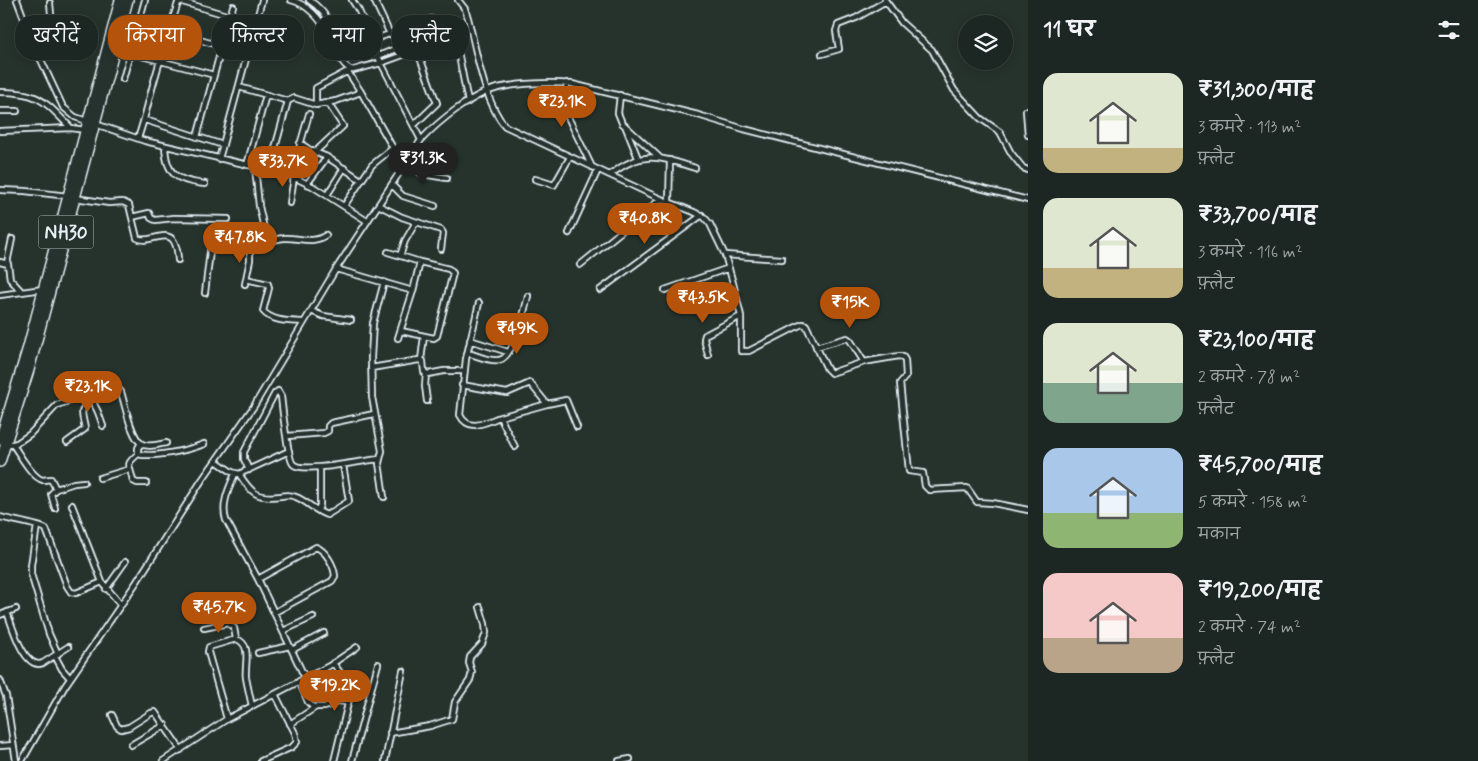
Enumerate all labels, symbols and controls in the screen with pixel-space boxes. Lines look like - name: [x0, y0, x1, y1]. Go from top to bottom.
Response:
- chip: खरीदें: [15, 15, 98, 60]
- chip: किराया: [108, 15, 202, 60]
- chip: फ़िल्टर: [212, 15, 304, 60]
- chip: नया: [314, 15, 382, 60]
- chip: फ़्लैट: [392, 15, 469, 60]
- map controls: [958, 15, 1013, 70]
- button: layers: [958, 15, 1013, 70]
- text: 11 घर: [1043, 16, 1095, 44]
- icon: filters: [1435, 16, 1463, 44]
- text: ₹31,300/माह: [1198, 76, 1314, 104]
- pin: ₹23.1K: [521, 86, 603, 128]
- text: ₹23.1K: [538, 91, 586, 112]
- icon: home: [1083, 93, 1143, 153]
- text: 3 कमरे · 113 m²: [1198, 117, 1301, 138]
- pin: ₹31.3K: [382, 142, 464, 185]
- pin: ₹33.7K: [242, 146, 324, 188]
- text: ₹31.3K: [400, 148, 446, 169]
- text: फ़्लैट: [1198, 149, 1234, 170]
- text: ₹33.7K: [258, 151, 308, 172]
- text: ₹33,700/माह: [1198, 201, 1317, 229]
- pin: ₹40.8K: [604, 202, 686, 245]
- text: ₹40.8K: [618, 208, 672, 229]
- road number: NH30: [38, 216, 94, 248]
- icon: home: [1083, 218, 1143, 278]
- pin: ₹47.8K: [199, 222, 281, 264]
- text: ₹47.8K: [214, 227, 266, 248]
- text: 3 कमरे · 116 m²: [1198, 242, 1302, 263]
- text: फ़्लैट: [1198, 274, 1234, 295]
- pin: ₹43.5K: [662, 282, 744, 324]
- pin: ₹15K: [820, 286, 880, 329]
- text: ₹43.5K: [677, 287, 729, 308]
- text: ₹15K: [831, 292, 869, 313]
- pin: ₹49K: [487, 312, 547, 355]
- text: ₹49K: [496, 318, 538, 339]
- text: ₹23,100/माह: [1198, 326, 1314, 354]
- icon: home: [1083, 343, 1143, 403]
- text: 2 कमरे · 78 m²: [1198, 367, 1300, 388]
- pin: ₹23.1K: [47, 370, 129, 413]
- text: ₹23.1K: [64, 376, 112, 397]
- text: फ़्लैट: [1198, 399, 1234, 420]
- text: ₹45,700/माह: [1198, 451, 1322, 479]
- icon: home: [1083, 468, 1143, 528]
- text: 5 कमरे · 158 m²: [1198, 492, 1308, 513]
- text: मकान: [1198, 524, 1240, 545]
- text: ₹19,200/माह: [1198, 576, 1321, 604]
- pin: ₹45.7K: [178, 592, 260, 634]
- icon: home: [1083, 593, 1143, 653]
- text: ₹45.7K: [192, 597, 246, 618]
- text: 2 कमरे · 74 m²: [1198, 617, 1301, 638]
- text: फ़्लैट: [1198, 649, 1234, 670]
- pin: ₹19.2K: [294, 670, 376, 712]
- text: ₹19.2K: [310, 675, 360, 696]

